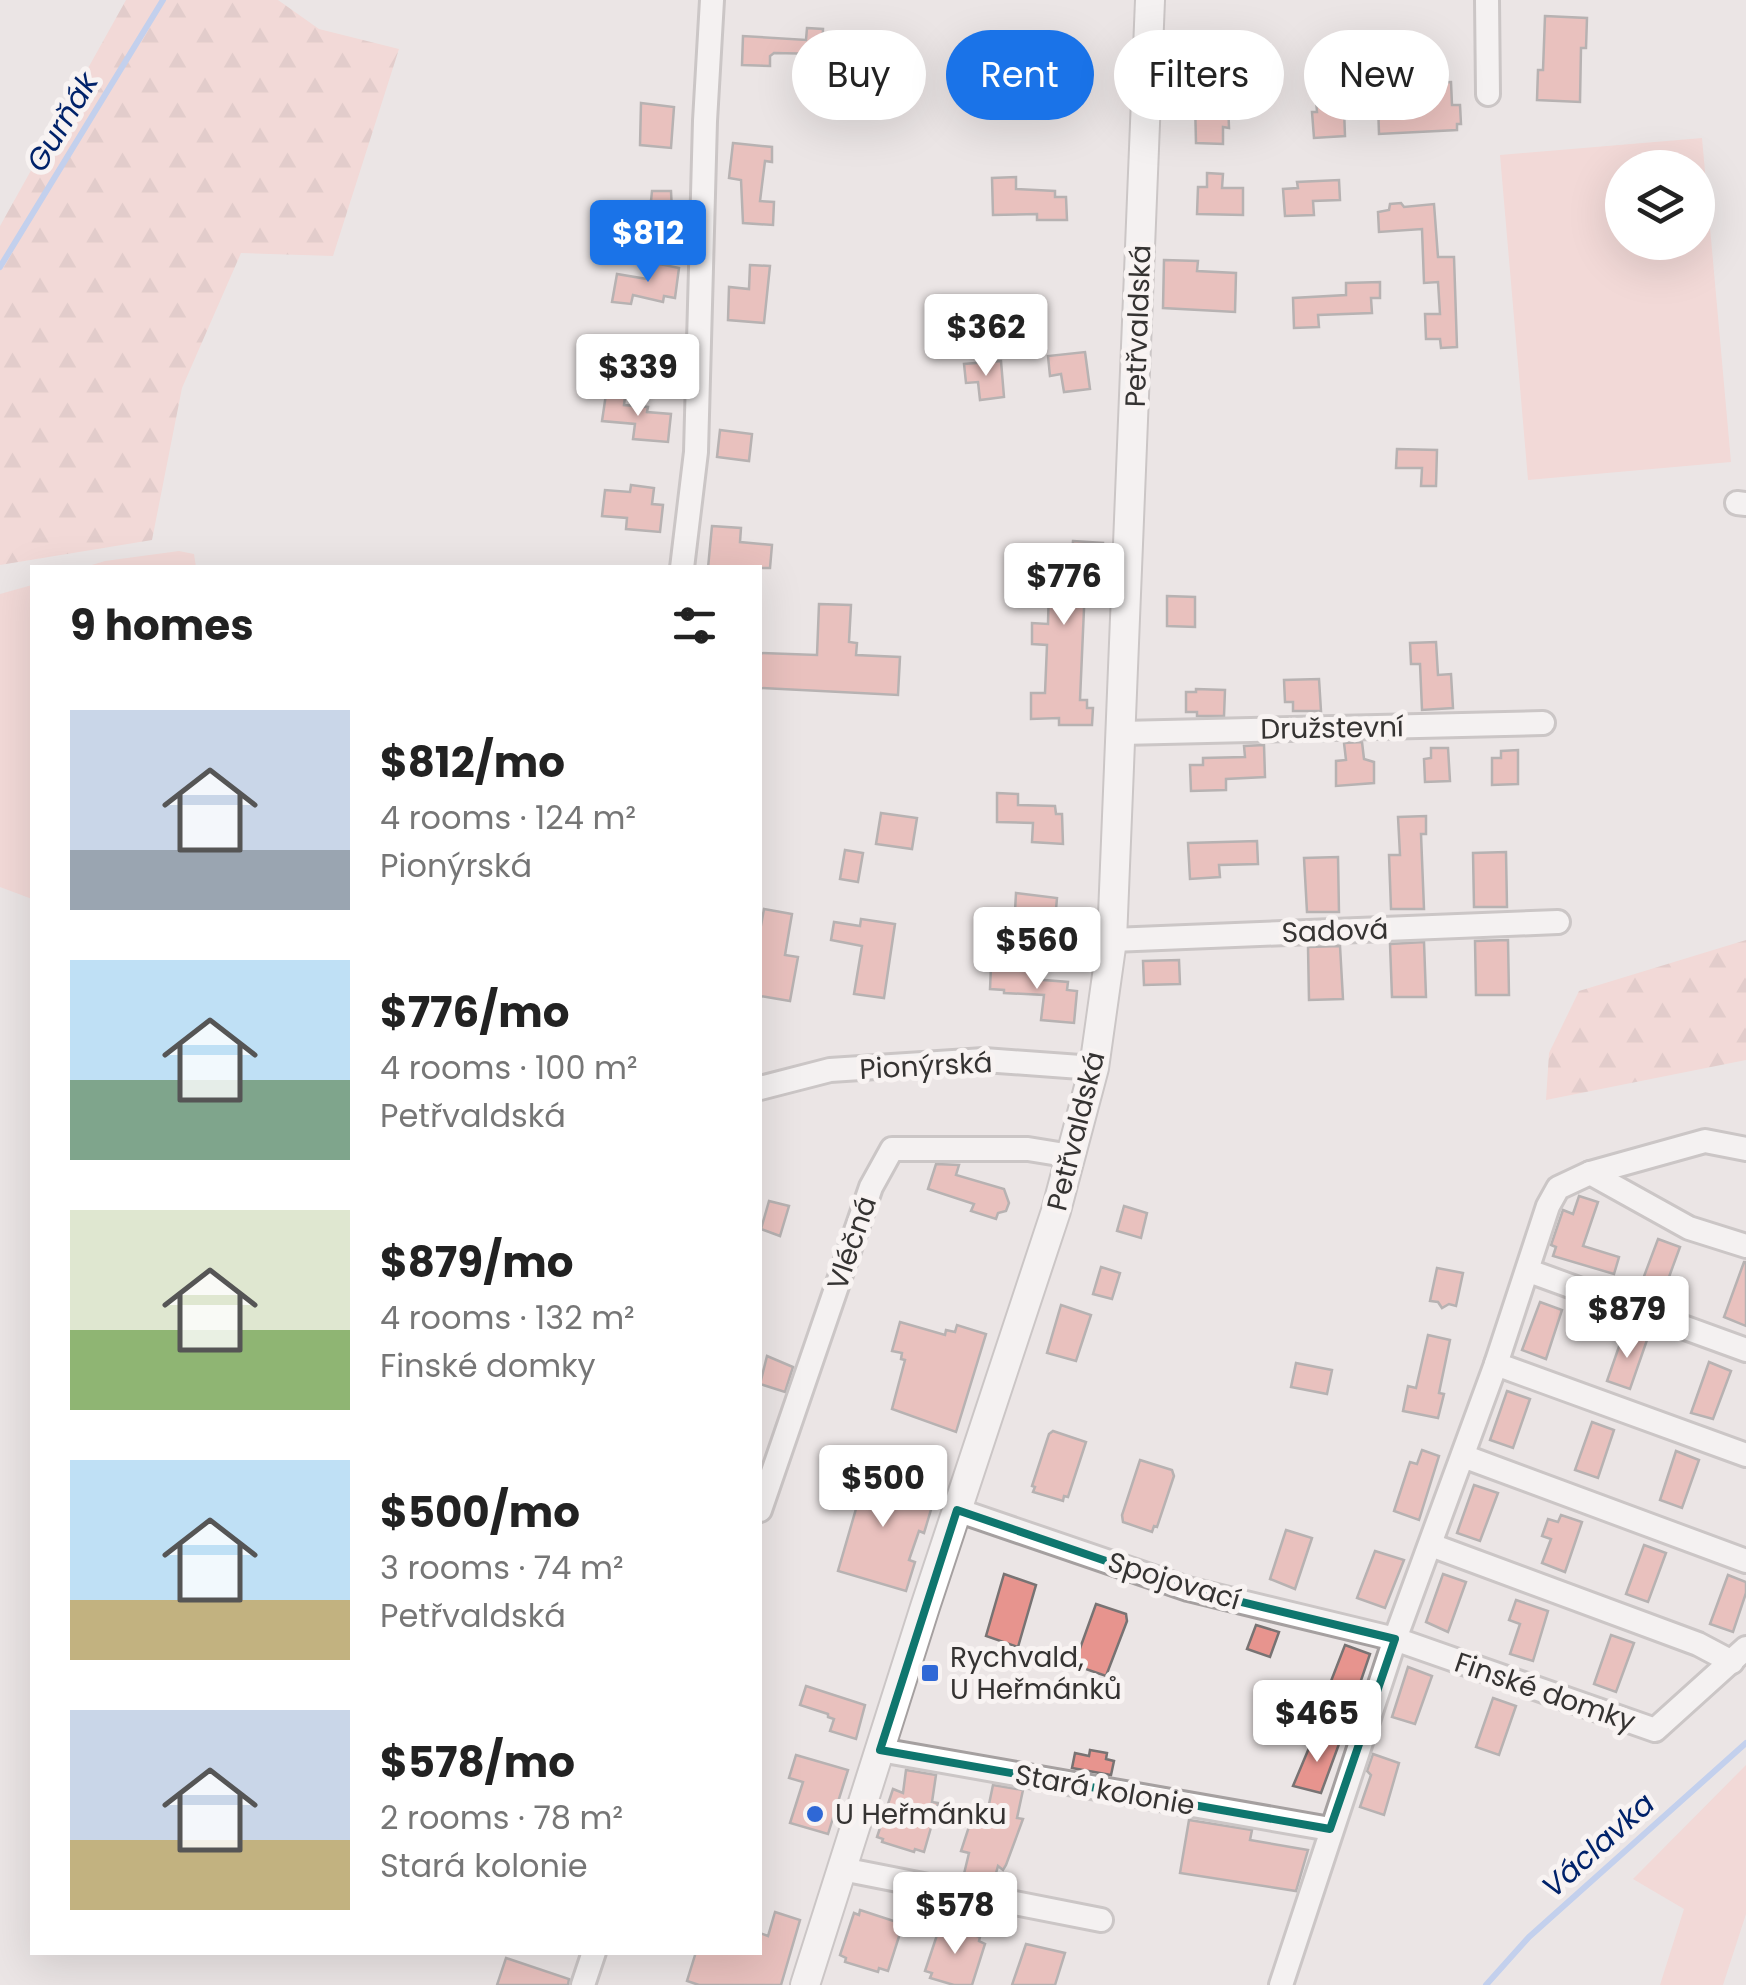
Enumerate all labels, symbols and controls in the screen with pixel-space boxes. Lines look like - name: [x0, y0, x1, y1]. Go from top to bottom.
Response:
- chip: Buy: [792, 30, 926, 120]
- chip: Rent: [946, 30, 1094, 120]
- chip: Filters: [1114, 30, 1284, 120]
- chip: New: [1304, 30, 1449, 120]
- water label: Gurňák: [16, 63, 109, 180]
- map controls: [1605, 150, 1715, 260]
- button: layers: [1605, 150, 1715, 260]
- pin: $812: [589, 200, 707, 285]
- text: $812: [612, 210, 684, 255]
- street label: Petřvaldská: [1116, 244, 1160, 408]
- pin: $362: [927, 294, 1045, 379]
- text: $362: [946, 304, 1026, 349]
- pin: $339: [579, 334, 697, 419]
- text: $339: [598, 344, 678, 389]
- pin: $776: [1005, 543, 1123, 628]
- text: $776: [1026, 553, 1102, 598]
- text: 9 homes: [70, 596, 254, 655]
- icon: filters: [667, 598, 722, 653]
- street label: Družstevní: [1260, 707, 1404, 749]
- text: $812/mo: [380, 733, 565, 792]
- icon: home: [150, 750, 270, 870]
- text: 4 rooms · 124 m²: [380, 795, 636, 840]
- text: Pionýrská: [380, 843, 532, 888]
- pin: $560: [978, 907, 1096, 992]
- street label: Sadová: [1281, 910, 1389, 952]
- text: $560: [995, 917, 1079, 962]
- text: $776/mo: [380, 983, 570, 1042]
- icon: home: [150, 1000, 270, 1120]
- street label: Pionýrská: [859, 1043, 993, 1089]
- text: 4 rooms · 100 m²: [380, 1045, 638, 1090]
- street label: Petřvaldská: [1037, 1047, 1115, 1215]
- text: Petřvaldská: [380, 1093, 566, 1138]
- street label: Vléčná: [818, 1191, 886, 1295]
- text: $879/mo: [380, 1233, 573, 1292]
- icon: home: [150, 1250, 270, 1370]
- pin: $879: [1568, 1276, 1686, 1361]
- text: $879: [1588, 1286, 1666, 1331]
- text: 4 rooms · 132 m²: [380, 1295, 635, 1340]
- text: Finské domky: [380, 1343, 596, 1388]
- pin: $500: [824, 1445, 942, 1530]
- text: $500: [841, 1455, 925, 1500]
- text: $500/mo: [380, 1483, 580, 1542]
- icon: home: [150, 1500, 270, 1620]
- street label: Spojovací: [1103, 1542, 1245, 1620]
- text: 3 rooms · 74 m²: [380, 1545, 624, 1590]
- text: Petřvaldská: [380, 1593, 566, 1638]
- place label: Rychvald, U Heřmánků: [950, 1638, 1122, 1709]
- street label: Finské domky: [1449, 1643, 1641, 1741]
- marker: Rychvald, U Heřmánků: [919, 1662, 941, 1684]
- pin: $465: [1258, 1680, 1376, 1765]
- text: $465: [1275, 1690, 1359, 1735]
- text: $578/mo: [380, 1733, 575, 1792]
- icon: home: [150, 1750, 270, 1870]
- street label: Stará kolonie: [1012, 1755, 1198, 1825]
- water label: Václavka: [1532, 1783, 1664, 1907]
- text: 2 rooms · 78 m²: [380, 1795, 623, 1840]
- place label: U Heřmánku: [835, 1795, 1007, 1834]
- marker: U Heřmánku: [804, 1803, 826, 1825]
- text: Stará kolonie: [380, 1843, 588, 1888]
- pin: $578: [896, 1872, 1014, 1957]
- text: $578: [915, 1882, 995, 1927]

